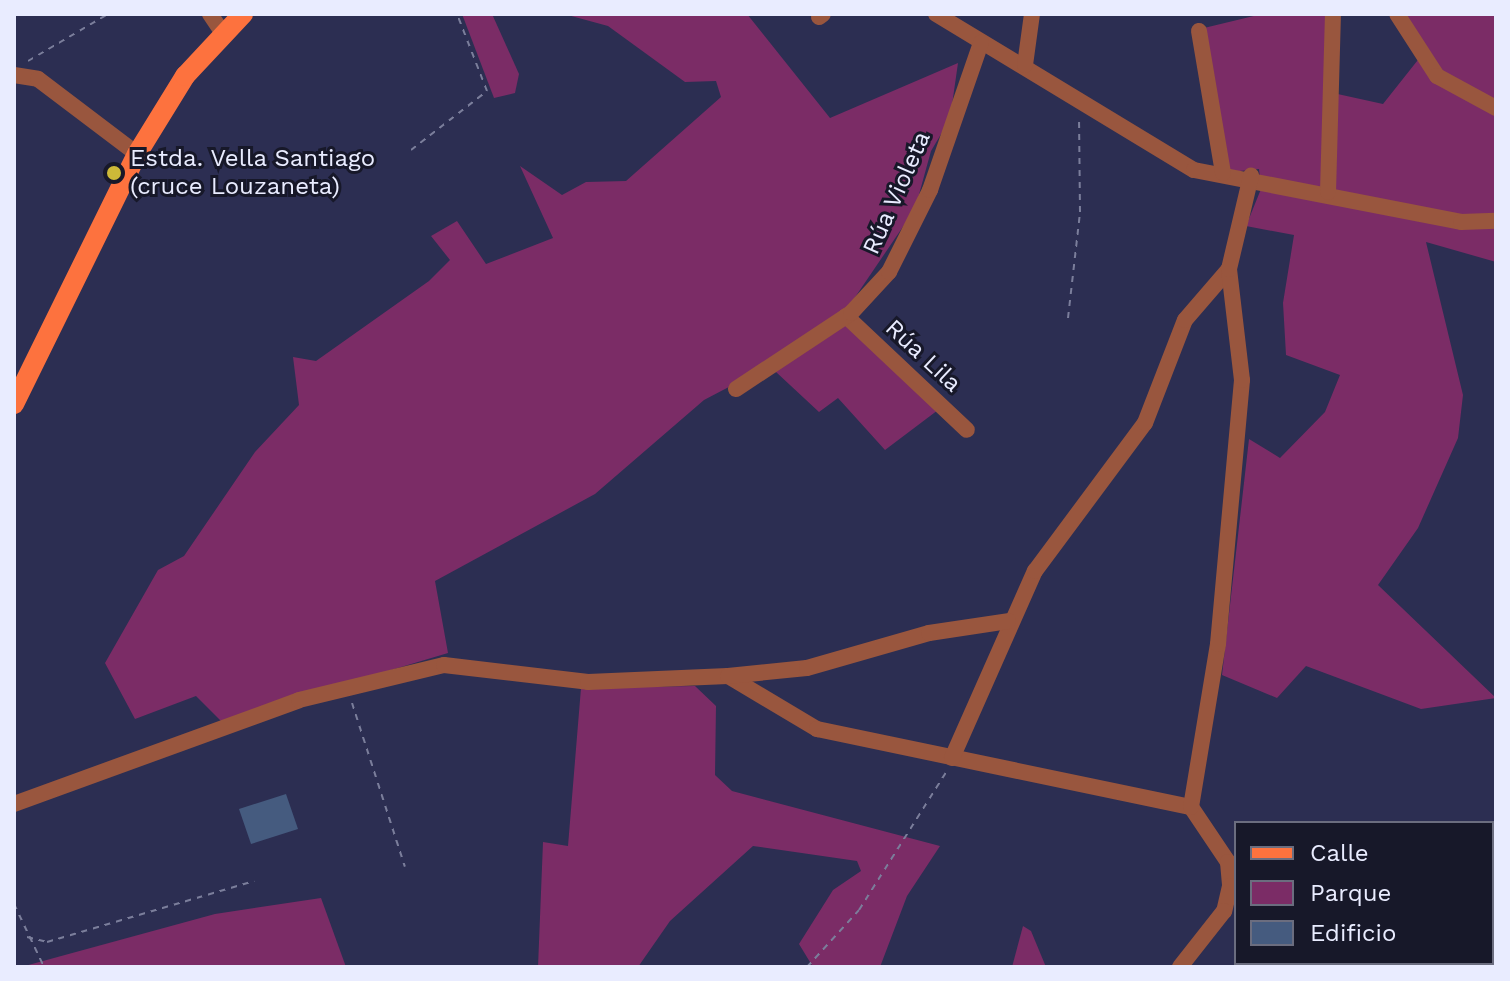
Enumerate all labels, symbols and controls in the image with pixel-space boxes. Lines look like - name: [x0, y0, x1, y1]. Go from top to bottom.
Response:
- street label: Rúa Violeta: [857, 126, 937, 260]
- place label: Estda. Vella Santiago (cruce Louzaneta): [130, 145, 377, 201]
- marker: Estda. Vella Santiago (cruce Louzaneta): [105, 164, 123, 182]
- street label: Rúa Lila: [879, 313, 967, 399]
- legend: [1234, 821, 1494, 965]
- text: Calle: [1310, 839, 1369, 867]
- text: Parque: [1310, 879, 1391, 907]
- text: Edificio: [1310, 919, 1396, 947]

